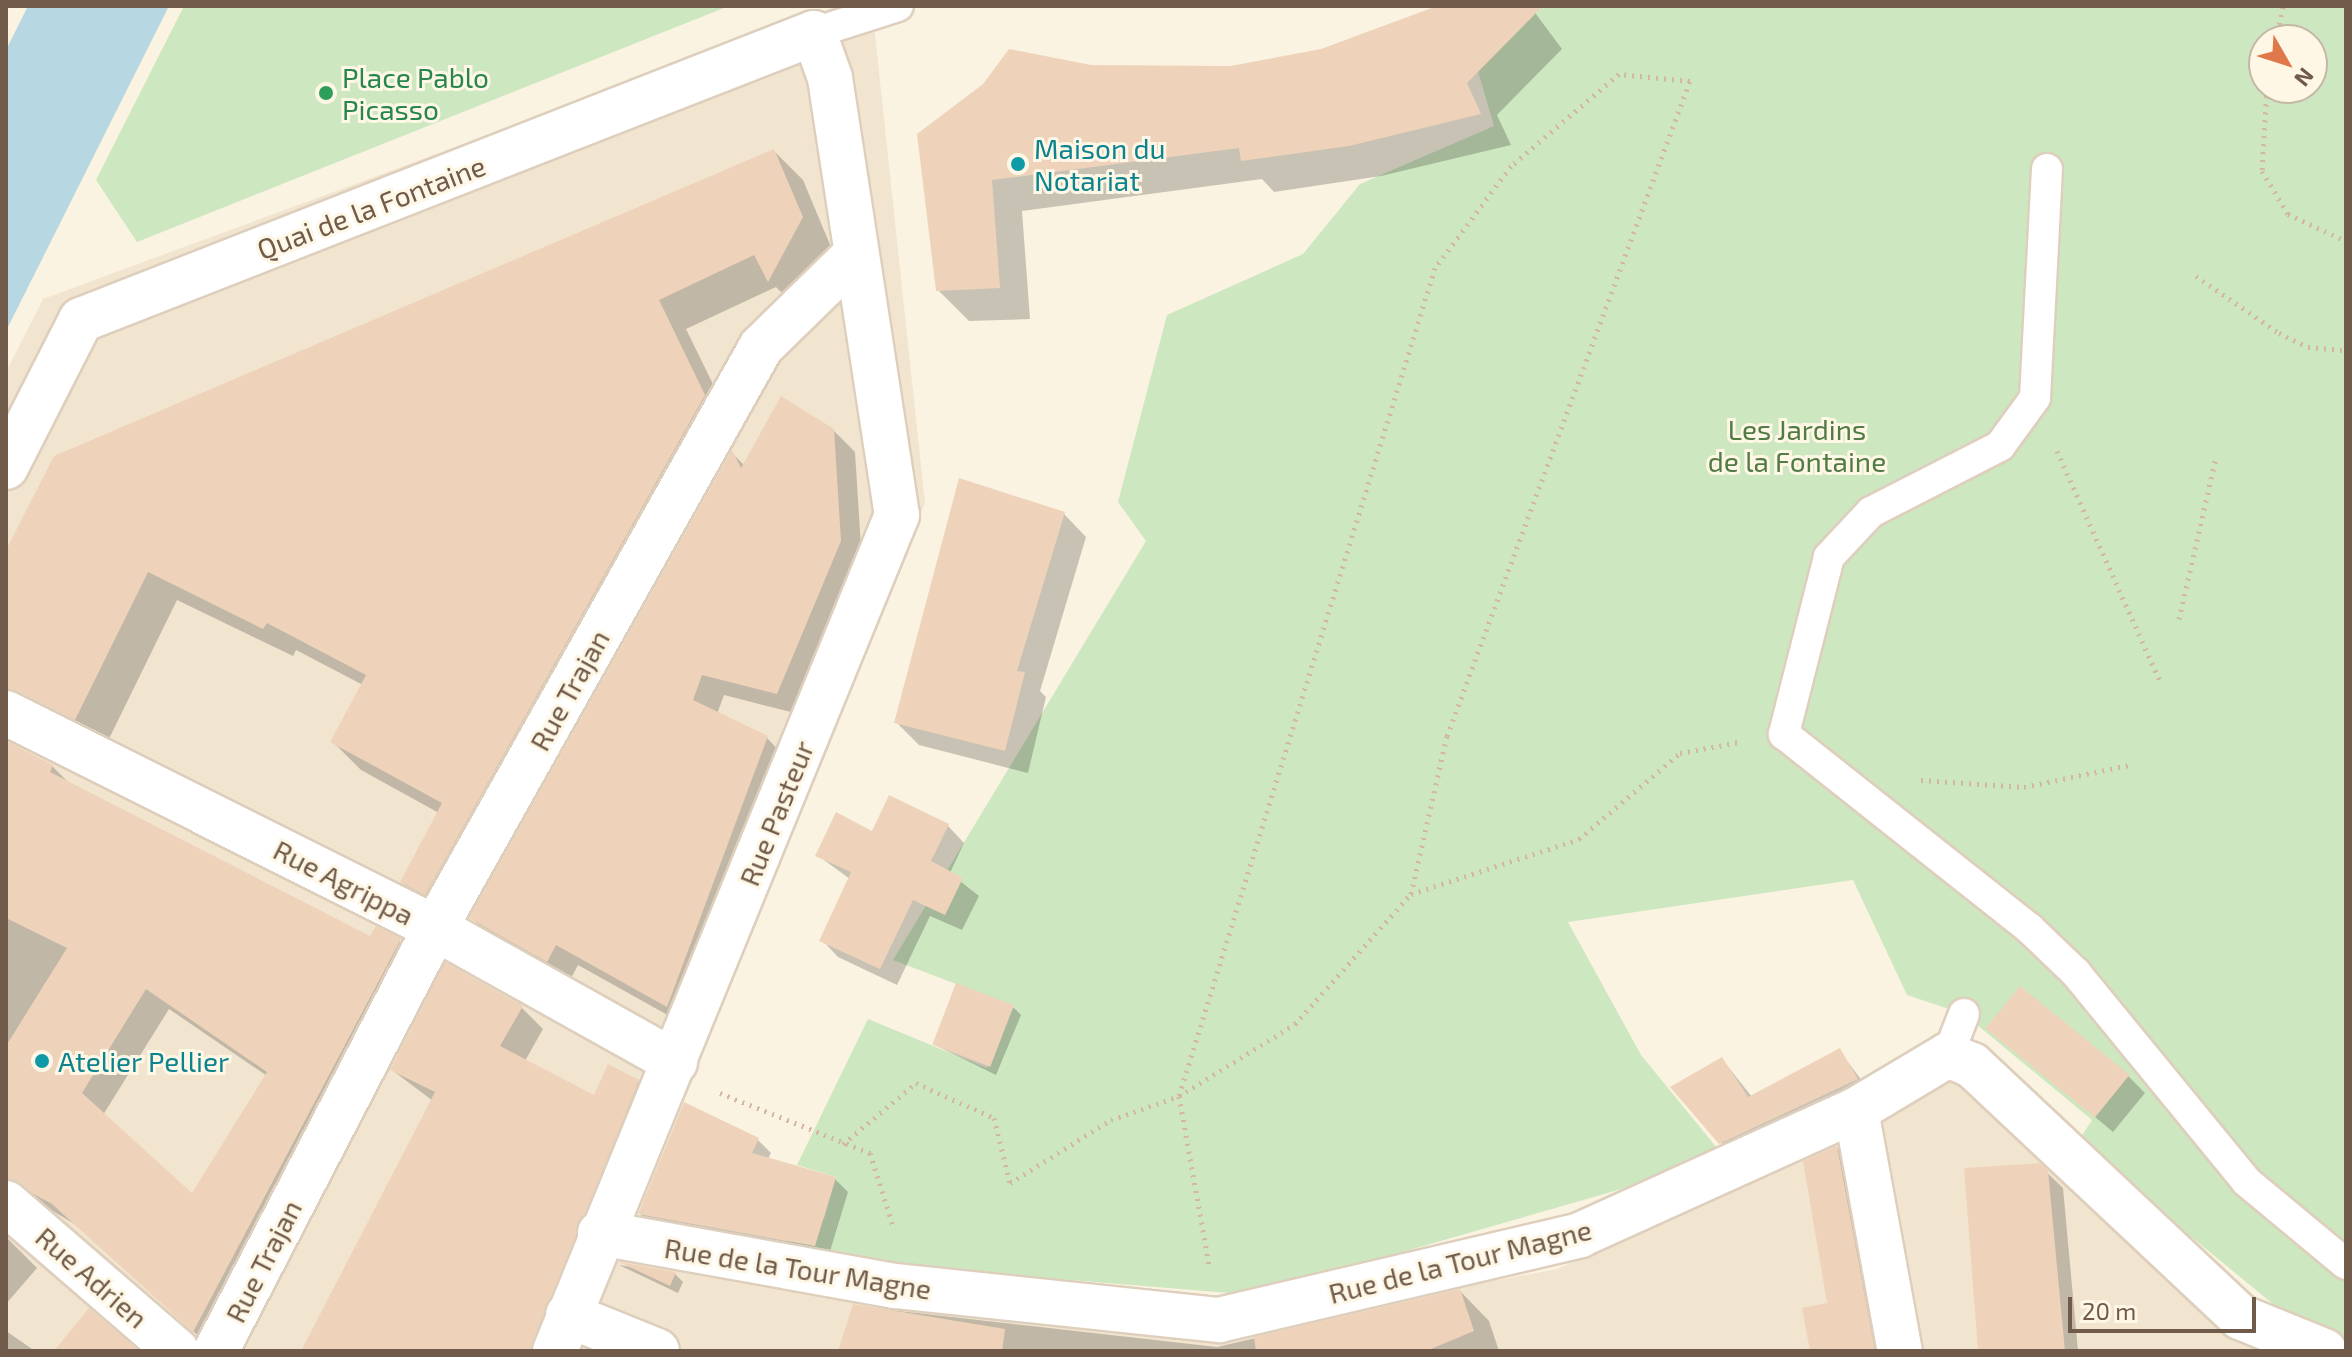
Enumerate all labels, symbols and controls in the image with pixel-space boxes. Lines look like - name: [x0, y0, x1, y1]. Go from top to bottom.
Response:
- north arrow: [2248, 24, 2328, 104]
- place label: Place Pablo Picasso: [342, 60, 489, 126]
- text: N: [2290, 63, 2320, 92]
- marker: Place Pablo Picasso: [317, 84, 335, 102]
- place label: Maison du Notariat: [1034, 131, 1166, 197]
- street label: Quai de la Fontaine: [252, 148, 490, 266]
- marker: Maison du Notariat: [1009, 155, 1027, 173]
- park label: Les Jardins de la Fontaine: [1708, 412, 1886, 478]
- street label: Rue Trajan: [522, 623, 616, 757]
- street label: Rue Pasteur: [732, 736, 820, 890]
- street label: Rue Agrippa: [268, 832, 420, 932]
- place label: Atelier Pellier: [58, 1044, 230, 1078]
- marker: Atelier Pellier: [33, 1052, 51, 1070]
- street label: Rue Trajan: [218, 1194, 308, 1328]
- street label: Rue de la Tour Magne: [1324, 1212, 1596, 1310]
- street label: Rue Adrien: [29, 1219, 155, 1335]
- street label: Rue de la Tour Magne: [661, 1230, 935, 1306]
- scale bar: [2072, 1281, 2260, 1331]
- text: 20 m: [2082, 1296, 2136, 1325]

